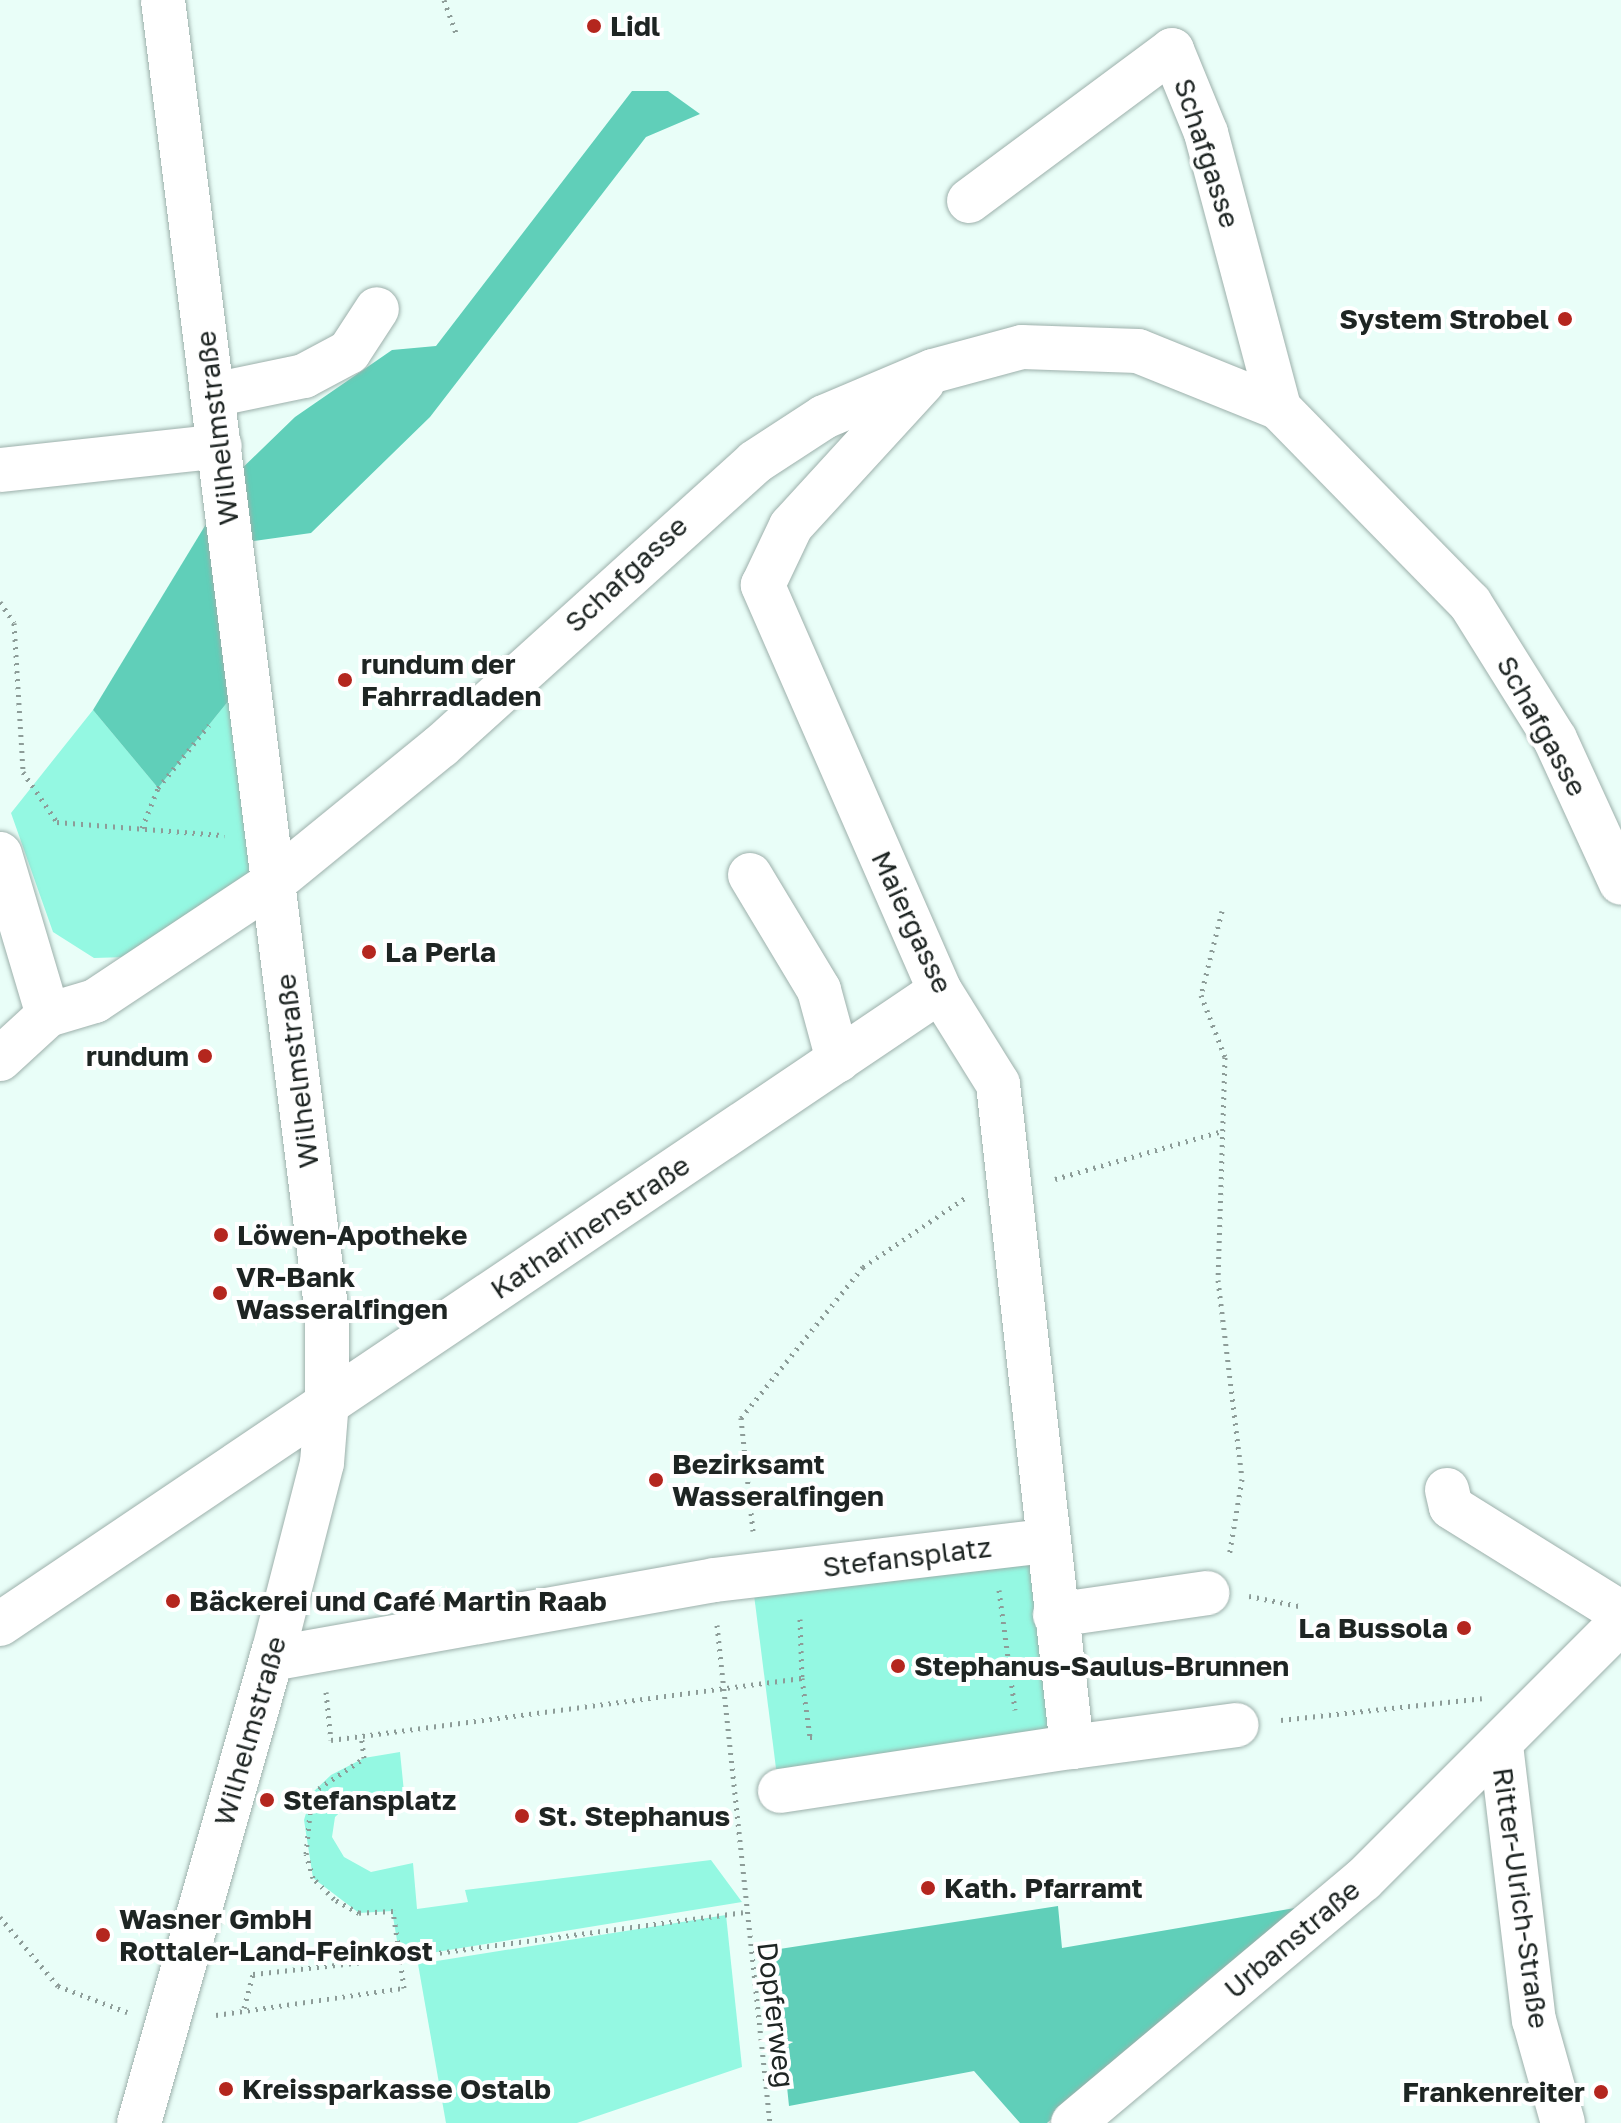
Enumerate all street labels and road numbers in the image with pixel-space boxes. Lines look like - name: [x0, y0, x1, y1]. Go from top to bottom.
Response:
- street label: Schafgasse: [1167, 74, 1247, 232]
- street label: Wilhelmstraße: [188, 329, 246, 527]
- street label: Schafgasse: [558, 509, 694, 639]
- street label: Schafgasse: [1490, 650, 1594, 802]
- street label: Maiergasse: [864, 845, 960, 999]
- street label: Wilhelmstraße: [268, 972, 326, 1170]
- street label: Katharinenstraße: [484, 1148, 696, 1306]
- street label: Stefansplatz: [821, 1530, 993, 1584]
- street label: Wilhelmstraße: [207, 1632, 293, 1830]
- street label: Ritter-Ulrich-Straße: [1486, 1765, 1556, 2031]
- street label: Urbanstraße: [1217, 1873, 1367, 2005]
- street label: Dopferweg: [750, 1940, 802, 2090]

